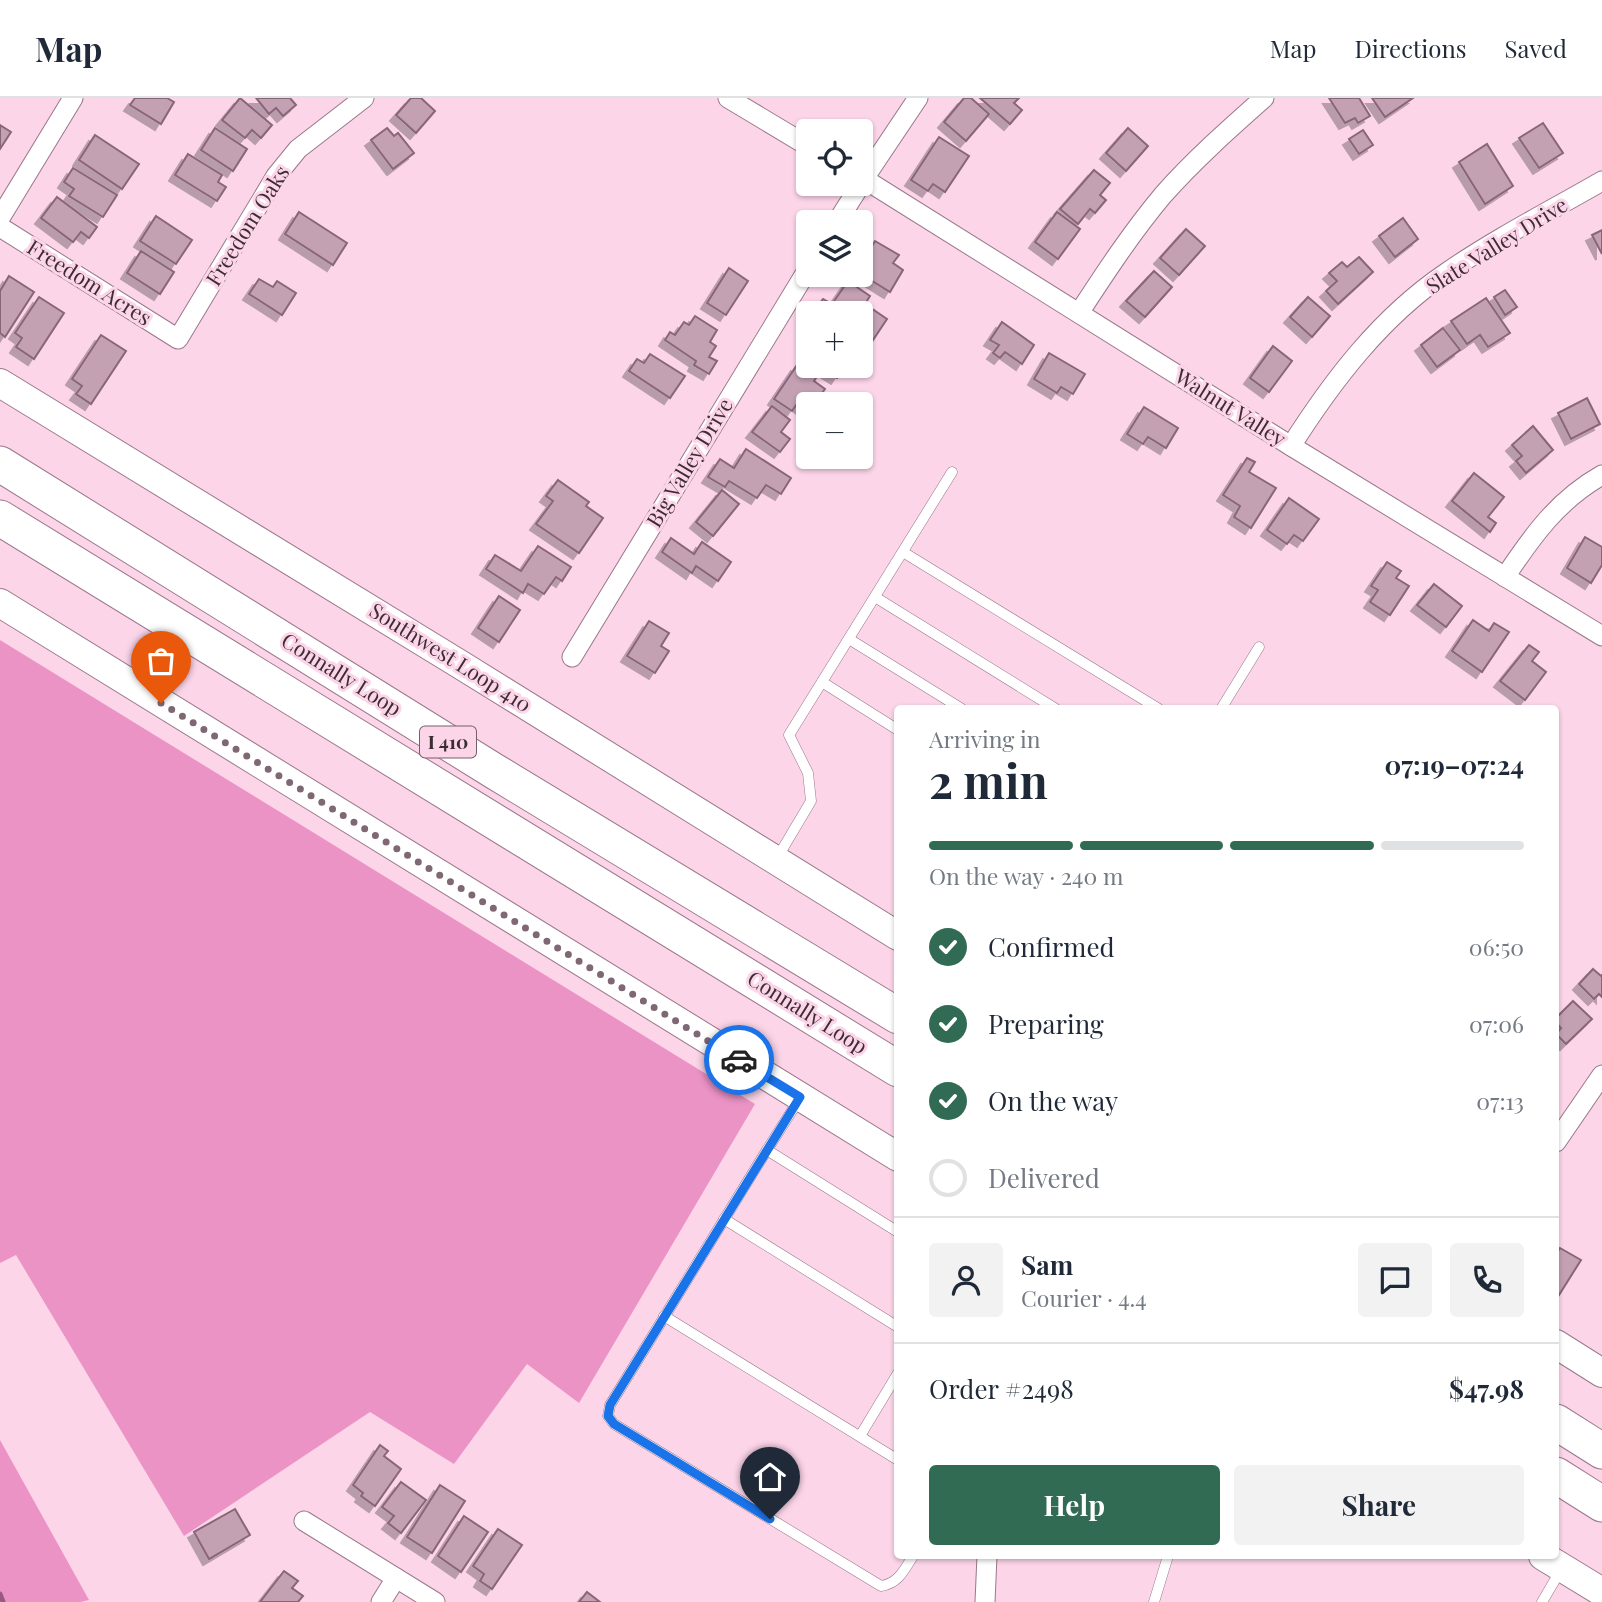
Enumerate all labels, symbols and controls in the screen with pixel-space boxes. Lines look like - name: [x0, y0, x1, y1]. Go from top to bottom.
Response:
- text: Map: [35, 26, 102, 70]
- text: Map: [1270, 32, 1316, 64]
- text: Directions: [1354, 32, 1467, 64]
- text: Saved: [1505, 32, 1567, 64]
- map controls: [796, 119, 873, 469]
- button: locate: [796, 119, 873, 196]
- street label: Freedom Oaks: [198, 160, 294, 290]
- street label: Slate Valley Drive: [1420, 190, 1572, 299]
- button: layers: [796, 210, 873, 287]
- street label: Freedom Acres: [23, 232, 157, 331]
- button: +: [796, 301, 873, 378]
- street label: Walnut Valley: [1169, 361, 1292, 452]
- street label: Big Valley Drive: [639, 392, 738, 532]
- button: −: [796, 392, 873, 469]
- street label: Southwest Loop 410: [365, 595, 537, 717]
- street label: Connally Loop: [277, 625, 407, 721]
- pin: [131, 631, 191, 703]
- icon: bag: [142, 642, 180, 680]
- text: Arriving in: [929, 723, 1041, 754]
- road number: I 410: [420, 726, 476, 758]
- text: 07:19–07:24: [1384, 747, 1524, 782]
- text: 2 min: [929, 749, 1048, 811]
- text: On the way · 240 m: [929, 860, 1123, 891]
- icon: check: [929, 928, 967, 966]
- text: Confirmed: [988, 929, 1115, 964]
- text: 06:50: [1469, 931, 1524, 962]
- street label: Connally Loop: [743, 963, 873, 1059]
- icon: check: [929, 1005, 967, 1043]
- text: Preparing: [988, 1006, 1104, 1041]
- text: 07:06: [1469, 1008, 1524, 1039]
- courier: [704, 1025, 774, 1095]
- icon: car: [720, 1041, 758, 1079]
- icon: check: [929, 1082, 967, 1120]
- text: On the way: [988, 1083, 1118, 1118]
- text: 07:13: [1476, 1085, 1524, 1116]
- text: Delivered: [988, 1160, 1100, 1195]
- button: person: [929, 1243, 1003, 1317]
- button: chat: [1358, 1243, 1432, 1317]
- button: phone: [1450, 1243, 1524, 1317]
- text: Sam: [1021, 1247, 1073, 1282]
- text: Courier · 4.4: [1021, 1282, 1147, 1313]
- text: Order #2498: [929, 1371, 1074, 1406]
- text: $47.98: [1449, 1371, 1524, 1406]
- pin: [740, 1447, 800, 1519]
- icon: home: [751, 1458, 789, 1496]
- button: Help: [929, 1465, 1220, 1545]
- button: Share: [1234, 1465, 1524, 1545]

